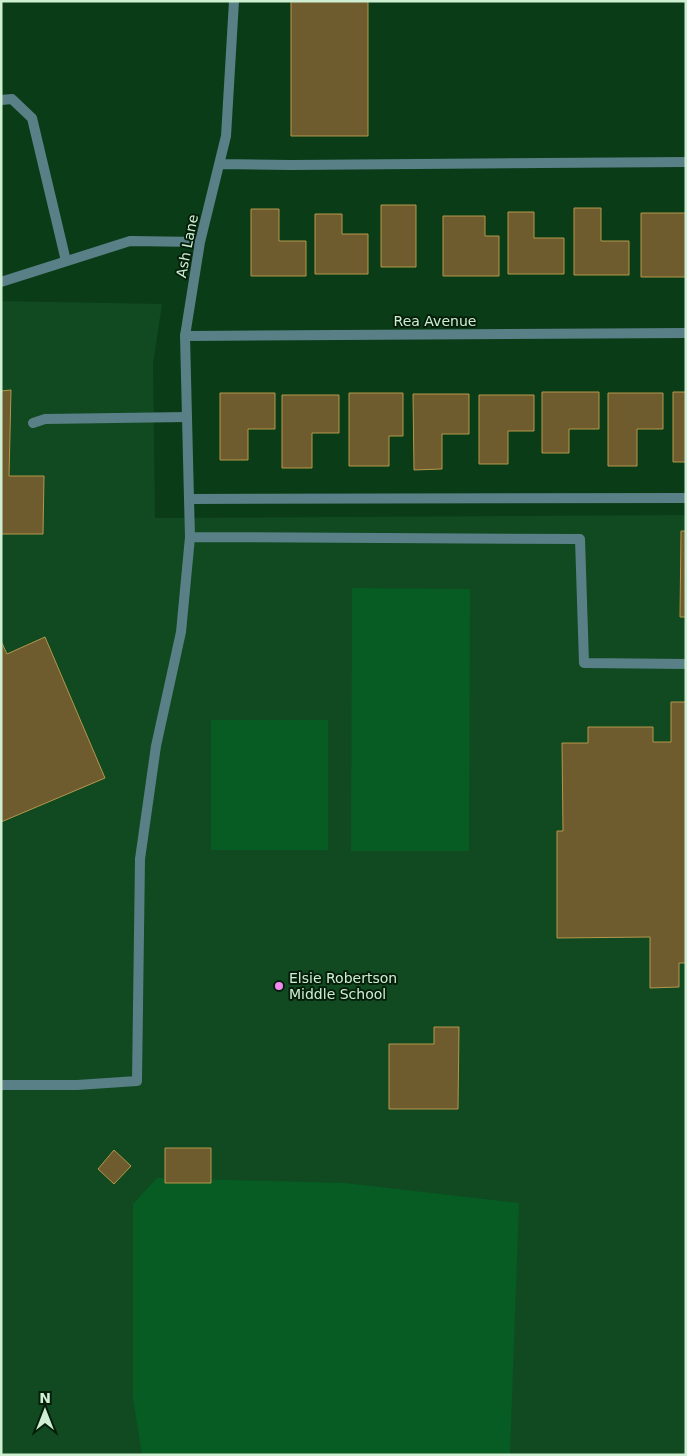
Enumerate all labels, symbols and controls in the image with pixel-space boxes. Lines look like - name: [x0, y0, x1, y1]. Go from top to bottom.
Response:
- street label: Ash Lane: [173, 213, 201, 279]
- street label: Rea Avenue: [394, 313, 476, 329]
- place label: Elsie Robertson Middle School: [289, 970, 397, 1002]
- marker: Elsie Robertson Middle School: [273, 980, 285, 992]
- north arrow: [20, 1386, 70, 1436]
- text: N: [39, 1390, 51, 1406]

